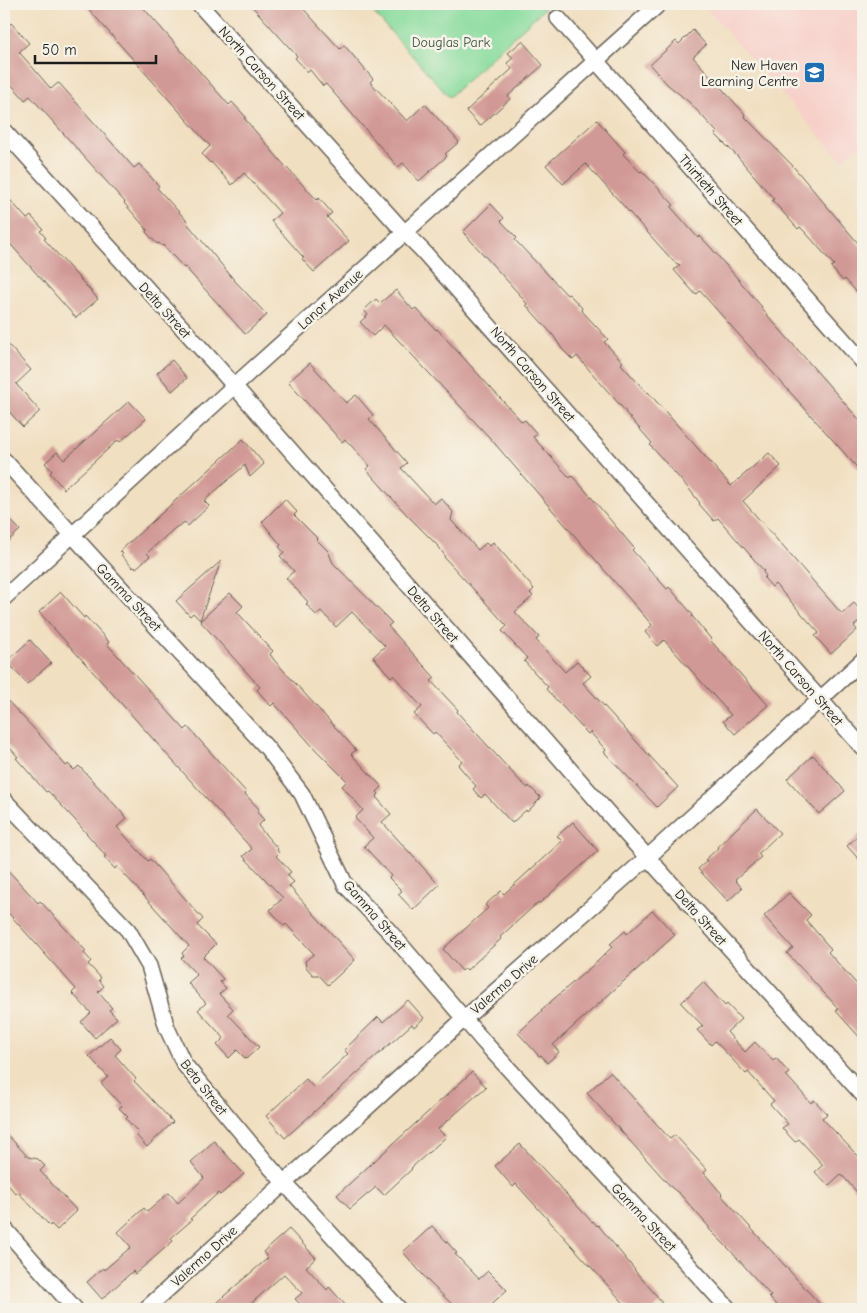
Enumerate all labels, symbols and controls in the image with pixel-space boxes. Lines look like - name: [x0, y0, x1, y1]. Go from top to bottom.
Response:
- street label: North Carson Street: [215, 23, 309, 124]
- scale bar: [35, 32, 156, 64]
- park label: Douglas Park: [412, 34, 490, 51]
- text: 50 m: [42, 41, 77, 59]
- place label: New Haven Learning Centre: [701, 57, 798, 90]
- school or university icon: New Haven Learning Centre: [802, 61, 826, 85]
- street label: Thirtieth Street: [675, 151, 747, 230]
- street label: Lanor Avenue: [294, 266, 366, 333]
- street label: Delta Street: [135, 279, 195, 343]
- street label: North Carson Street: [487, 323, 579, 426]
- street label: Gamma Street: [93, 560, 165, 636]
- street label: Delta Street: [403, 583, 462, 647]
- street label: North Carson Street: [755, 627, 847, 730]
- street label: Gamma Street: [340, 877, 410, 955]
- street label: Delta Street: [671, 886, 731, 950]
- street label: Valermo Drive: [467, 951, 541, 1018]
- street label: Beta Street: [177, 1056, 231, 1119]
- street label: Gamma Street: [608, 1180, 680, 1256]
- street label: Valermo Drive: [168, 1222, 241, 1291]

